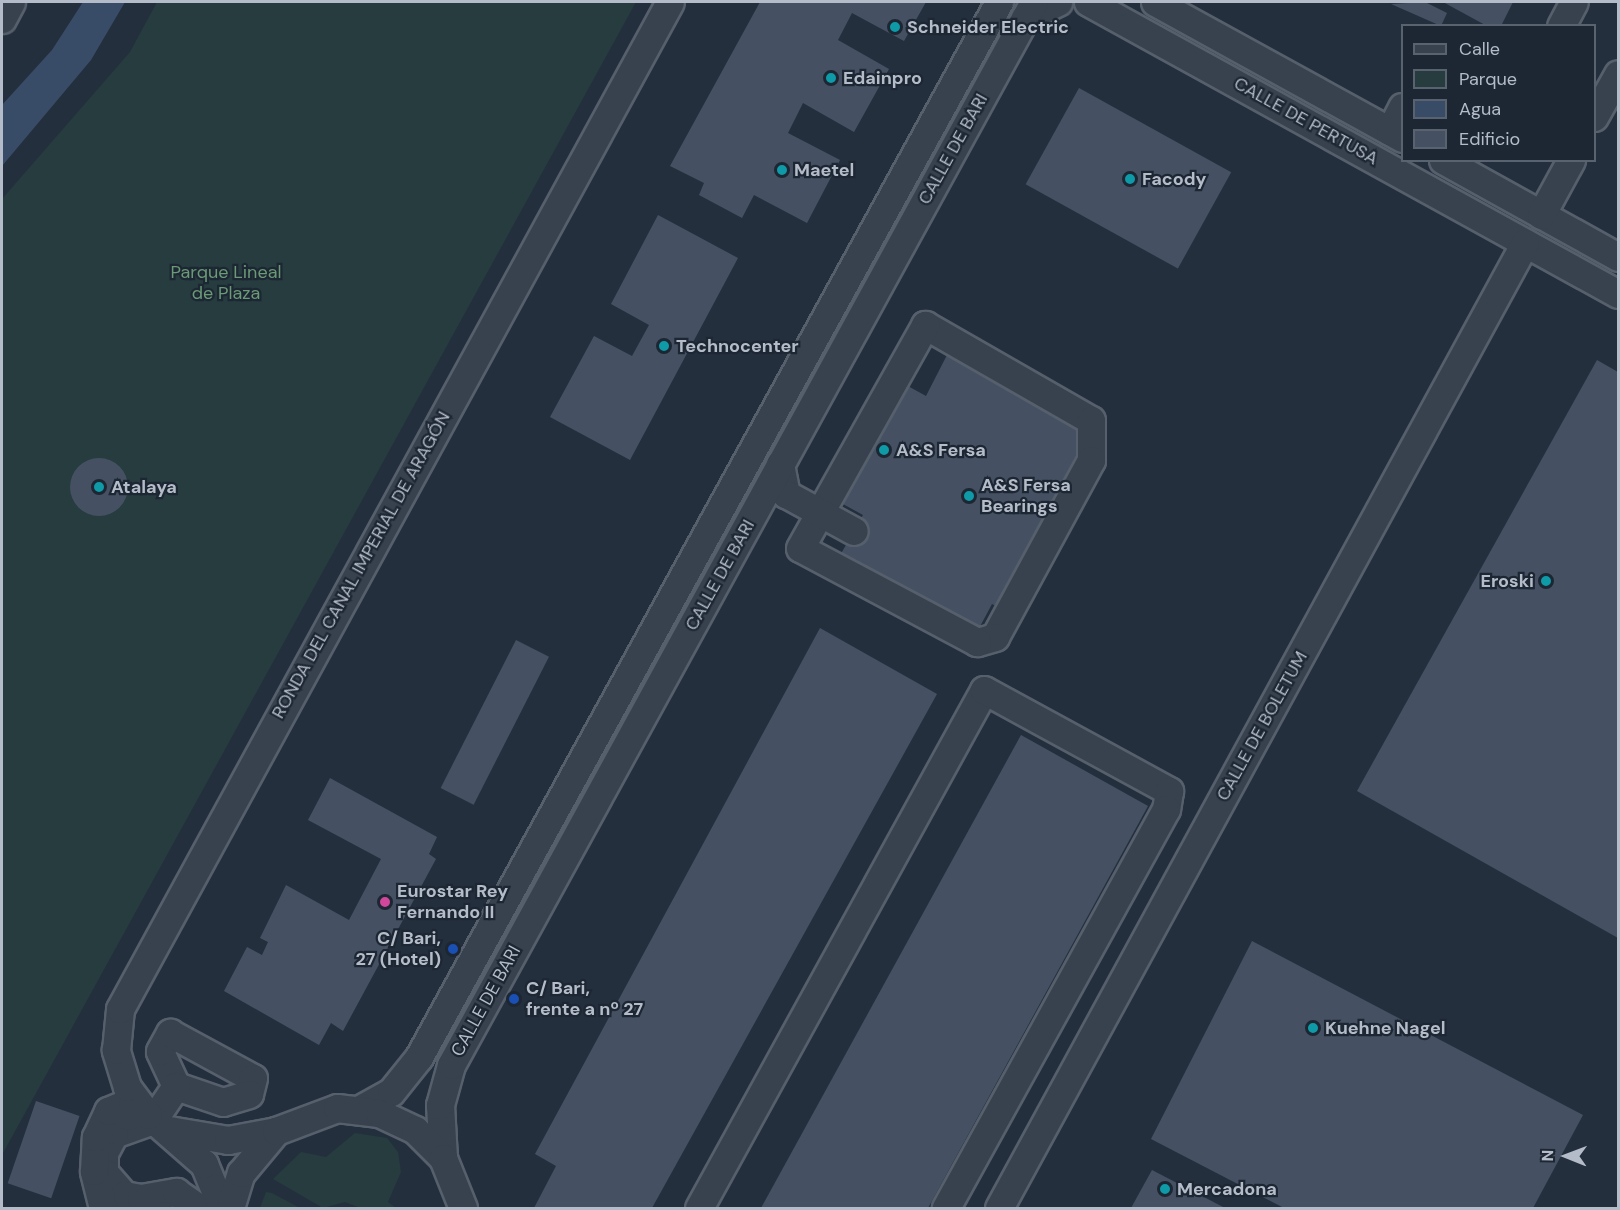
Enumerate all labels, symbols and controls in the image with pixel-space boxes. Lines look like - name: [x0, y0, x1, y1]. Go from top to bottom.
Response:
- place label: Schneider Electric: [907, 16, 1069, 38]
- marker: Schneider Electric: [888, 20, 902, 34]
- legend: [1401, 24, 1596, 162]
- text: Calle: [1459, 37, 1500, 61]
- place label: Edainpro: [843, 67, 922, 89]
- text: Parque: [1459, 67, 1517, 91]
- marker: Edainpro: [824, 71, 838, 85]
- street label: CALLE DE PERTUSA: [1230, 72, 1382, 170]
- street label: CALLE DE BARI: [914, 90, 992, 208]
- text: Agua: [1459, 97, 1501, 121]
- text: Edificio: [1459, 127, 1520, 151]
- place label: Maetel: [794, 159, 854, 181]
- marker: Maetel: [775, 163, 789, 177]
- place label: Facody: [1142, 168, 1206, 190]
- marker: Facody: [1123, 172, 1137, 186]
- park label: Parque Lineal de Plaza: [171, 262, 281, 304]
- place label: Technocenter: [676, 335, 799, 357]
- marker: Technocenter: [657, 339, 671, 353]
- street label: RONDA DEL CANAL IMPERIAL DE ARAGÓN: [267, 408, 455, 722]
- place label: A&S Fersa: [896, 439, 986, 461]
- marker: A&S Fersa: [877, 443, 891, 457]
- place label: A&S Fersa Bearings: [981, 475, 1071, 518]
- place label: Atalaya: [111, 476, 177, 498]
- marker: Atalaya: [92, 480, 106, 494]
- marker: A&S Fersa Bearings: [962, 489, 976, 503]
- street label: CALLE DE BARI: [681, 516, 759, 634]
- place label: Eroski: [1480, 570, 1534, 592]
- marker: Eroski: [1539, 574, 1553, 588]
- street label: CALLE DE BOLETUM: [1212, 648, 1312, 804]
- place label: Eurostar Rey Fernando II: [397, 881, 508, 924]
- marker: Eurostar Rey Fernando II: [378, 895, 392, 909]
- place label: C/ Bari, 27 (Hotel): [356, 928, 441, 970]
- marker: C/ Bari, 27 (Hotel): [446, 942, 460, 956]
- street label: CALLE DE BARI: [447, 942, 525, 1060]
- place label: C/ Bari, frente a nº 27: [526, 978, 643, 1020]
- marker: C/ Bari, frente a nº 27: [507, 992, 521, 1006]
- place label: Kuehne Nagel: [1325, 1017, 1446, 1039]
- marker: Kuehne Nagel: [1306, 1021, 1320, 1035]
- north arrow: [1536, 1126, 1596, 1186]
- text: N: [1537, 1150, 1558, 1162]
- place label: Mercadona: [1177, 1178, 1277, 1200]
- marker: Mercadona: [1158, 1182, 1172, 1196]

